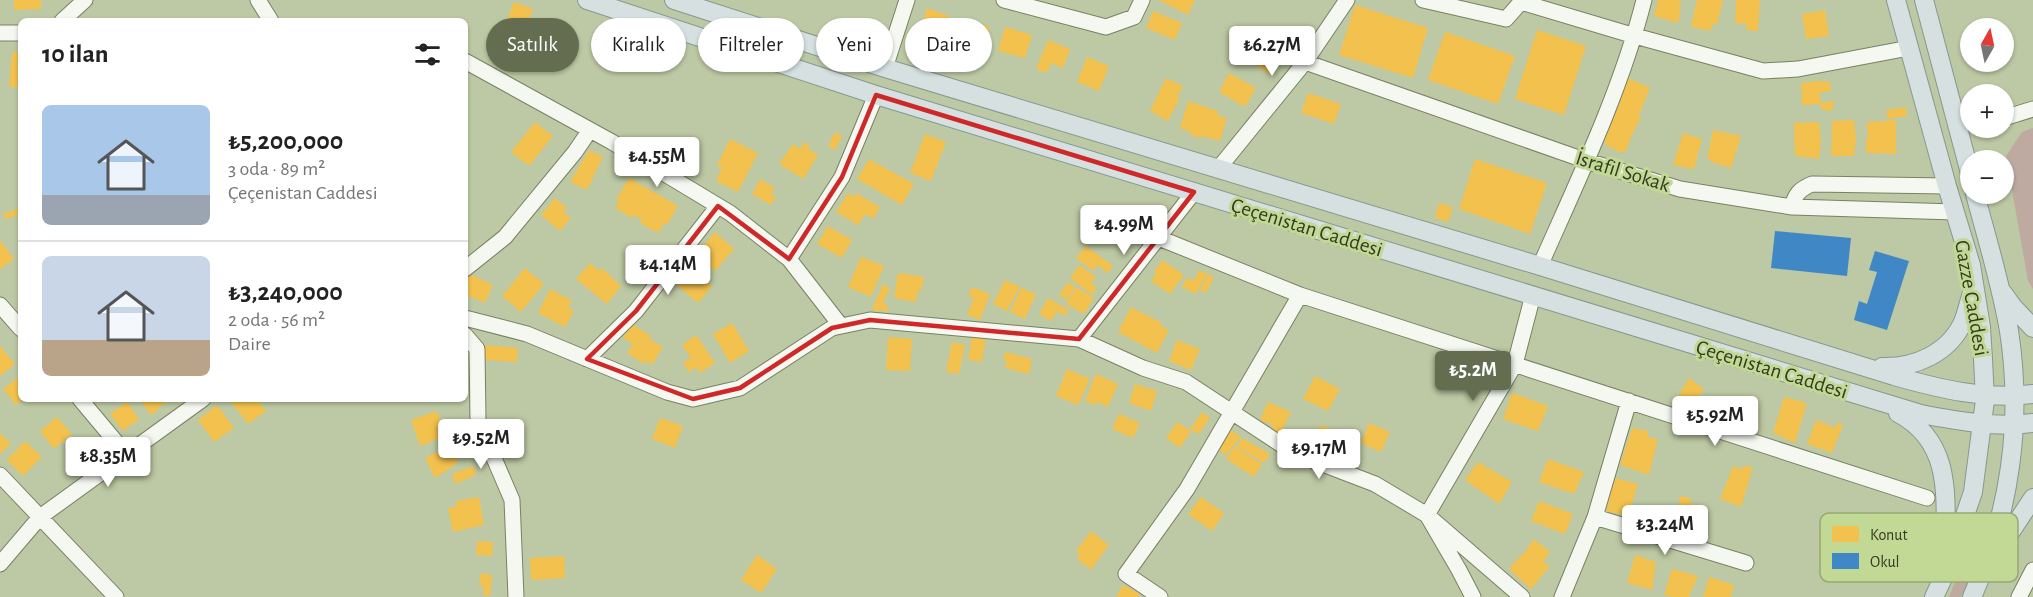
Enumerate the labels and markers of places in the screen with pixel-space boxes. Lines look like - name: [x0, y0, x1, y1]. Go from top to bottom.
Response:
- pin: ₺6.27M: [1223, 26, 1321, 77]
- pin: ₺4.55M: [608, 137, 706, 188]
- pin: ₺4.99M: [1075, 205, 1173, 256]
- pin: ₺4.14M: [619, 245, 717, 296]
- pin: ₺5.2M: [1431, 351, 1515, 402]
- pin: ₺5.92M: [1666, 396, 1764, 447]
- pin: ₺9.52M: [432, 419, 530, 470]
- pin: ₺9.17M: [1270, 429, 1368, 480]
- pin: ₺8.35M: [59, 437, 157, 488]
- pin: ₺3.24M: [1616, 505, 1714, 556]

